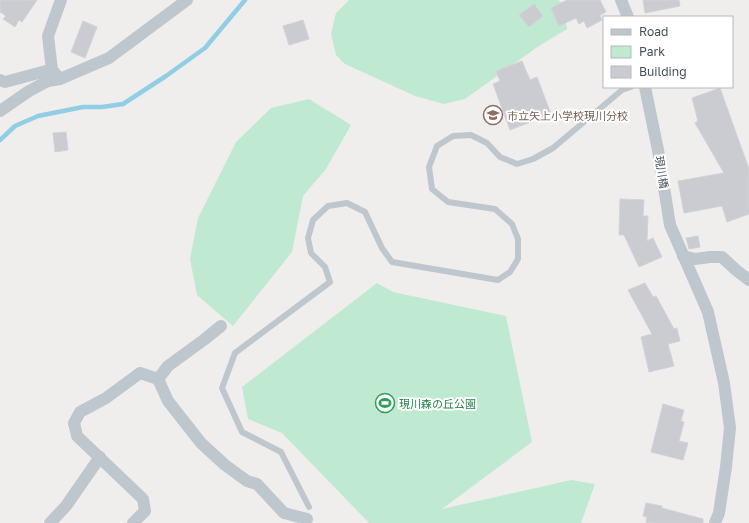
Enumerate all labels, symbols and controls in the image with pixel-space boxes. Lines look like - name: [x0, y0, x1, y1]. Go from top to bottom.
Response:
- legend: [603, 16, 733, 88]
- text: Road: [639, 24, 668, 39]
- text: Park: [639, 44, 665, 59]
- text: Building: [639, 64, 687, 79]
- school or university icon: 市立矢上小学校現川分校: [482, 104, 504, 126]
- place label: 市立矢上小学校現川分校: [507, 109, 628, 122]
- street label: 現川橋: [653, 155, 671, 189]
- sports icon: 現川森の丘公園: [374, 392, 396, 414]
- place label: 現川森の丘公園: [399, 397, 476, 410]

